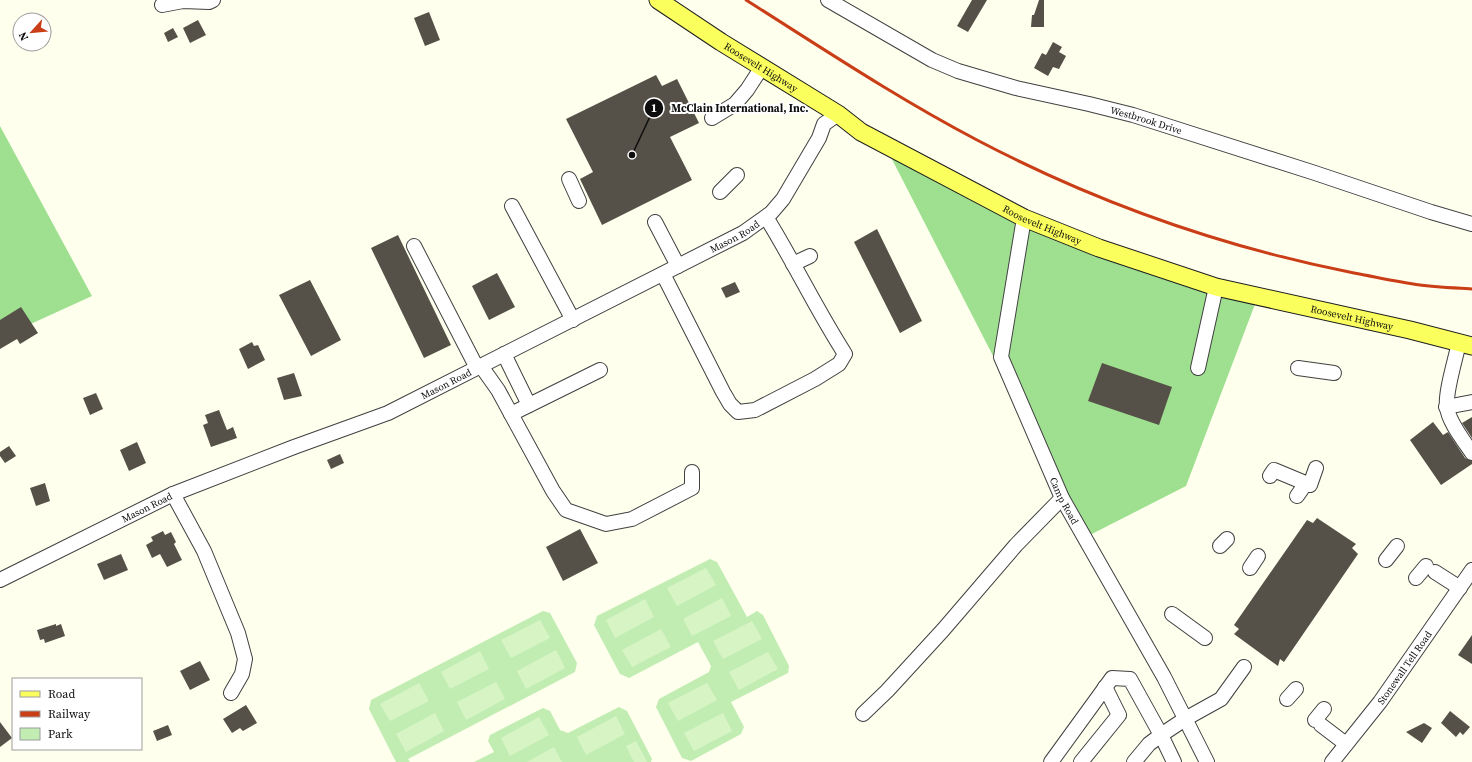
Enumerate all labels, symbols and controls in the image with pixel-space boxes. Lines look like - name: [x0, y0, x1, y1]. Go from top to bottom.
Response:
- north arrow: [12, 12, 52, 52]
- text: N: [15, 29, 32, 43]
- street label: Roosevelt Highway: [722, 40, 801, 95]
- callout: McClain International, Inc.: [644, 96, 817, 119]
- text: 1: [651, 100, 657, 116]
- text: McClain International, Inc.: [671, 101, 809, 116]
- street label: Westbrook Drive: [1109, 104, 1184, 137]
- street label: Roosevelt Highway: [1001, 202, 1084, 248]
- street label: Mason Road: [708, 217, 762, 256]
- street label: Roosevelt Highway: [1309, 302, 1395, 333]
- street label: Mason Road: [419, 366, 474, 402]
- street label: Camp Road: [1047, 475, 1082, 527]
- street label: Mason Road: [120, 489, 175, 525]
- street label: Stonewall Tell Road: [1374, 628, 1435, 707]
- legend: [12, 678, 142, 750]
- text: Road: [48, 686, 75, 702]
- text: Railway: [48, 706, 91, 722]
- text: Park: [48, 726, 73, 742]

